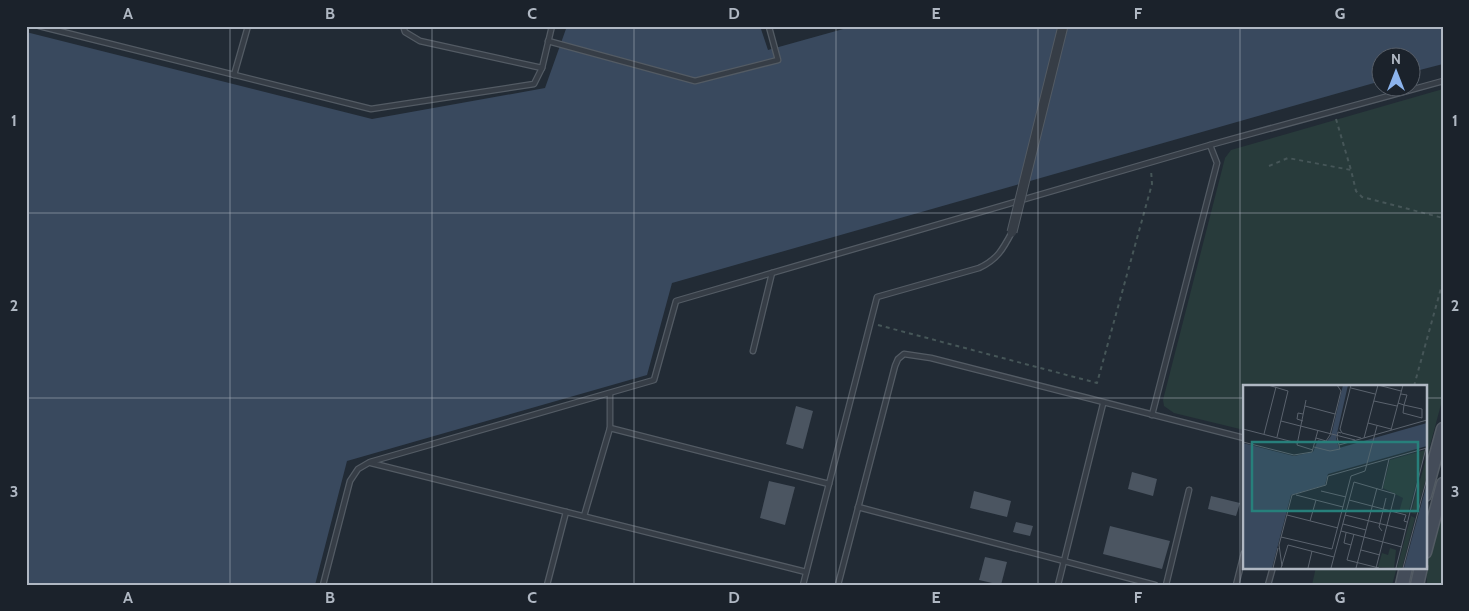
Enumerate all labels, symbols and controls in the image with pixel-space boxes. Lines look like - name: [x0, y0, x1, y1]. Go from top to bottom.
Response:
- text: A: [123, 4, 133, 23]
- text: B: [325, 4, 335, 23]
- text: C: [527, 4, 537, 23]
- text: D: [728, 4, 740, 23]
- text: E: [931, 4, 941, 23]
- text: F: [1134, 4, 1143, 23]
- text: G: [1335, 4, 1345, 23]
- north arrow: [1372, 48, 1422, 98]
- text: N: [1391, 50, 1401, 68]
- text: 1: [11, 111, 17, 130]
- text: 1: [1452, 111, 1458, 130]
- text: 2: [10, 296, 18, 315]
- text: 2: [1451, 296, 1459, 315]
- inset map: [1243, 385, 1426, 568]
- text: 3: [10, 482, 18, 501]
- text: 3: [1451, 482, 1459, 501]
- text: A: [123, 588, 133, 607]
- text: B: [325, 588, 335, 607]
- text: C: [527, 588, 537, 607]
- text: D: [728, 588, 740, 607]
- text: E: [931, 588, 941, 607]
- text: F: [1134, 588, 1143, 607]
- text: G: [1335, 588, 1345, 607]

